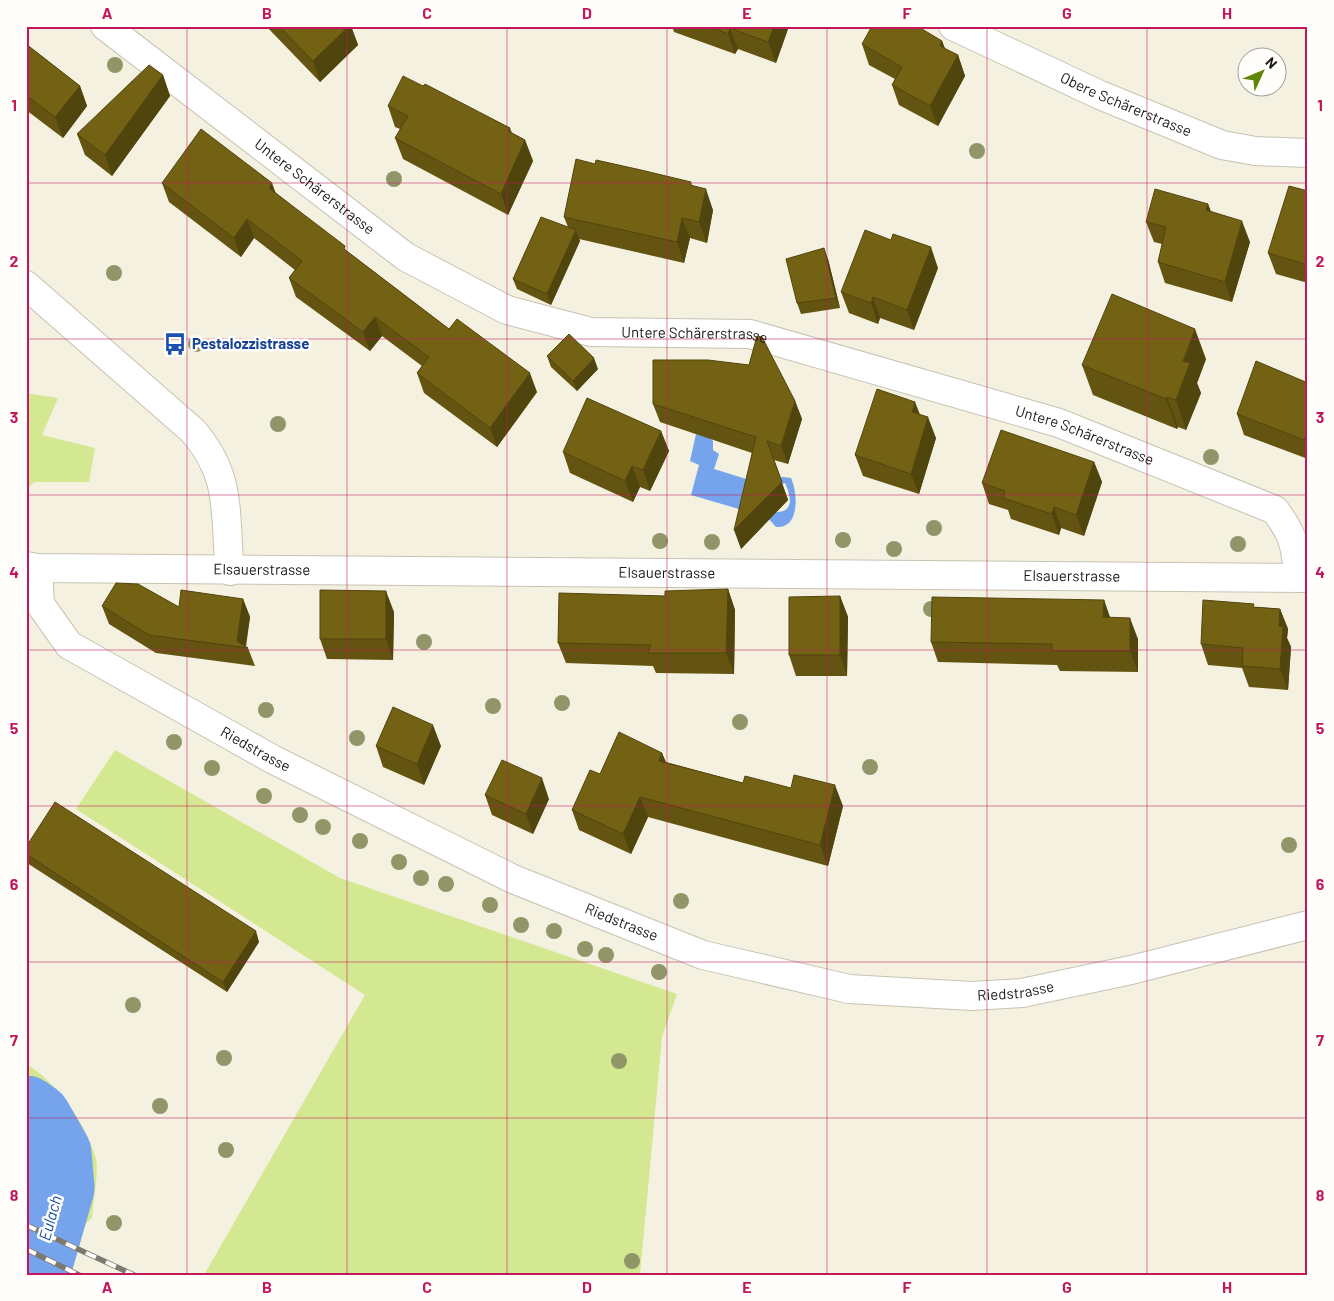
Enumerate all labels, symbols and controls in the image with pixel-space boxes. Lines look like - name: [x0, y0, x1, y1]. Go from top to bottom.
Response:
- text: A: [102, 3, 113, 22]
- text: B: [262, 3, 272, 22]
- text: C: [422, 3, 432, 22]
- text: D: [582, 3, 592, 22]
- text: E: [742, 3, 752, 22]
- text: F: [903, 3, 912, 22]
- text: G: [1062, 3, 1072, 22]
- text: H: [1222, 3, 1232, 22]
- north arrow: [1236, 48, 1286, 98]
- text: N: [1262, 53, 1281, 72]
- street label: Obere Schärerstrasse: [1058, 68, 1195, 140]
- text: 1: [11, 95, 17, 114]
- text: 1: [1317, 95, 1323, 114]
- street label: Untere Schärerstrasse: [251, 134, 379, 238]
- text: 2: [10, 251, 19, 270]
- text: 2: [1316, 251, 1325, 270]
- street label: Untere Schärerstrasse: [621, 322, 770, 347]
- bus stop icon: Pestalozzistrasse: [162, 331, 188, 357]
- place label: Pestalozzistrasse: [192, 334, 309, 352]
- street label: Untere Schärerstrasse: [1013, 401, 1157, 468]
- text: 3: [10, 407, 18, 426]
- text: 3: [1316, 407, 1324, 426]
- street label: Elsauerstrasse: [213, 559, 310, 578]
- text: 4: [9, 562, 19, 581]
- text: 4: [1315, 562, 1325, 581]
- street label: Elsauerstrasse: [618, 563, 715, 581]
- street label: Elsauerstrasse: [1023, 566, 1120, 585]
- text: 5: [10, 718, 19, 737]
- text: 5: [1316, 718, 1325, 737]
- street label: Riedstrasse: [218, 722, 294, 775]
- text: 6: [10, 874, 19, 893]
- text: 6: [1316, 874, 1325, 893]
- street label: Riedstrasse: [583, 899, 661, 944]
- street label: Riedstrasse: [977, 977, 1055, 1004]
- text: 7: [10, 1030, 18, 1049]
- text: 7: [1316, 1030, 1324, 1049]
- text: 8: [10, 1185, 19, 1204]
- text: 8: [1316, 1185, 1325, 1204]
- water label: Eulach: [34, 1193, 65, 1243]
- text: A: [102, 1277, 113, 1296]
- text: B: [262, 1277, 272, 1296]
- text: C: [422, 1277, 432, 1296]
- text: D: [582, 1277, 592, 1296]
- text: E: [742, 1277, 752, 1296]
- text: F: [903, 1277, 912, 1296]
- text: G: [1062, 1277, 1072, 1296]
- text: H: [1222, 1277, 1232, 1296]

